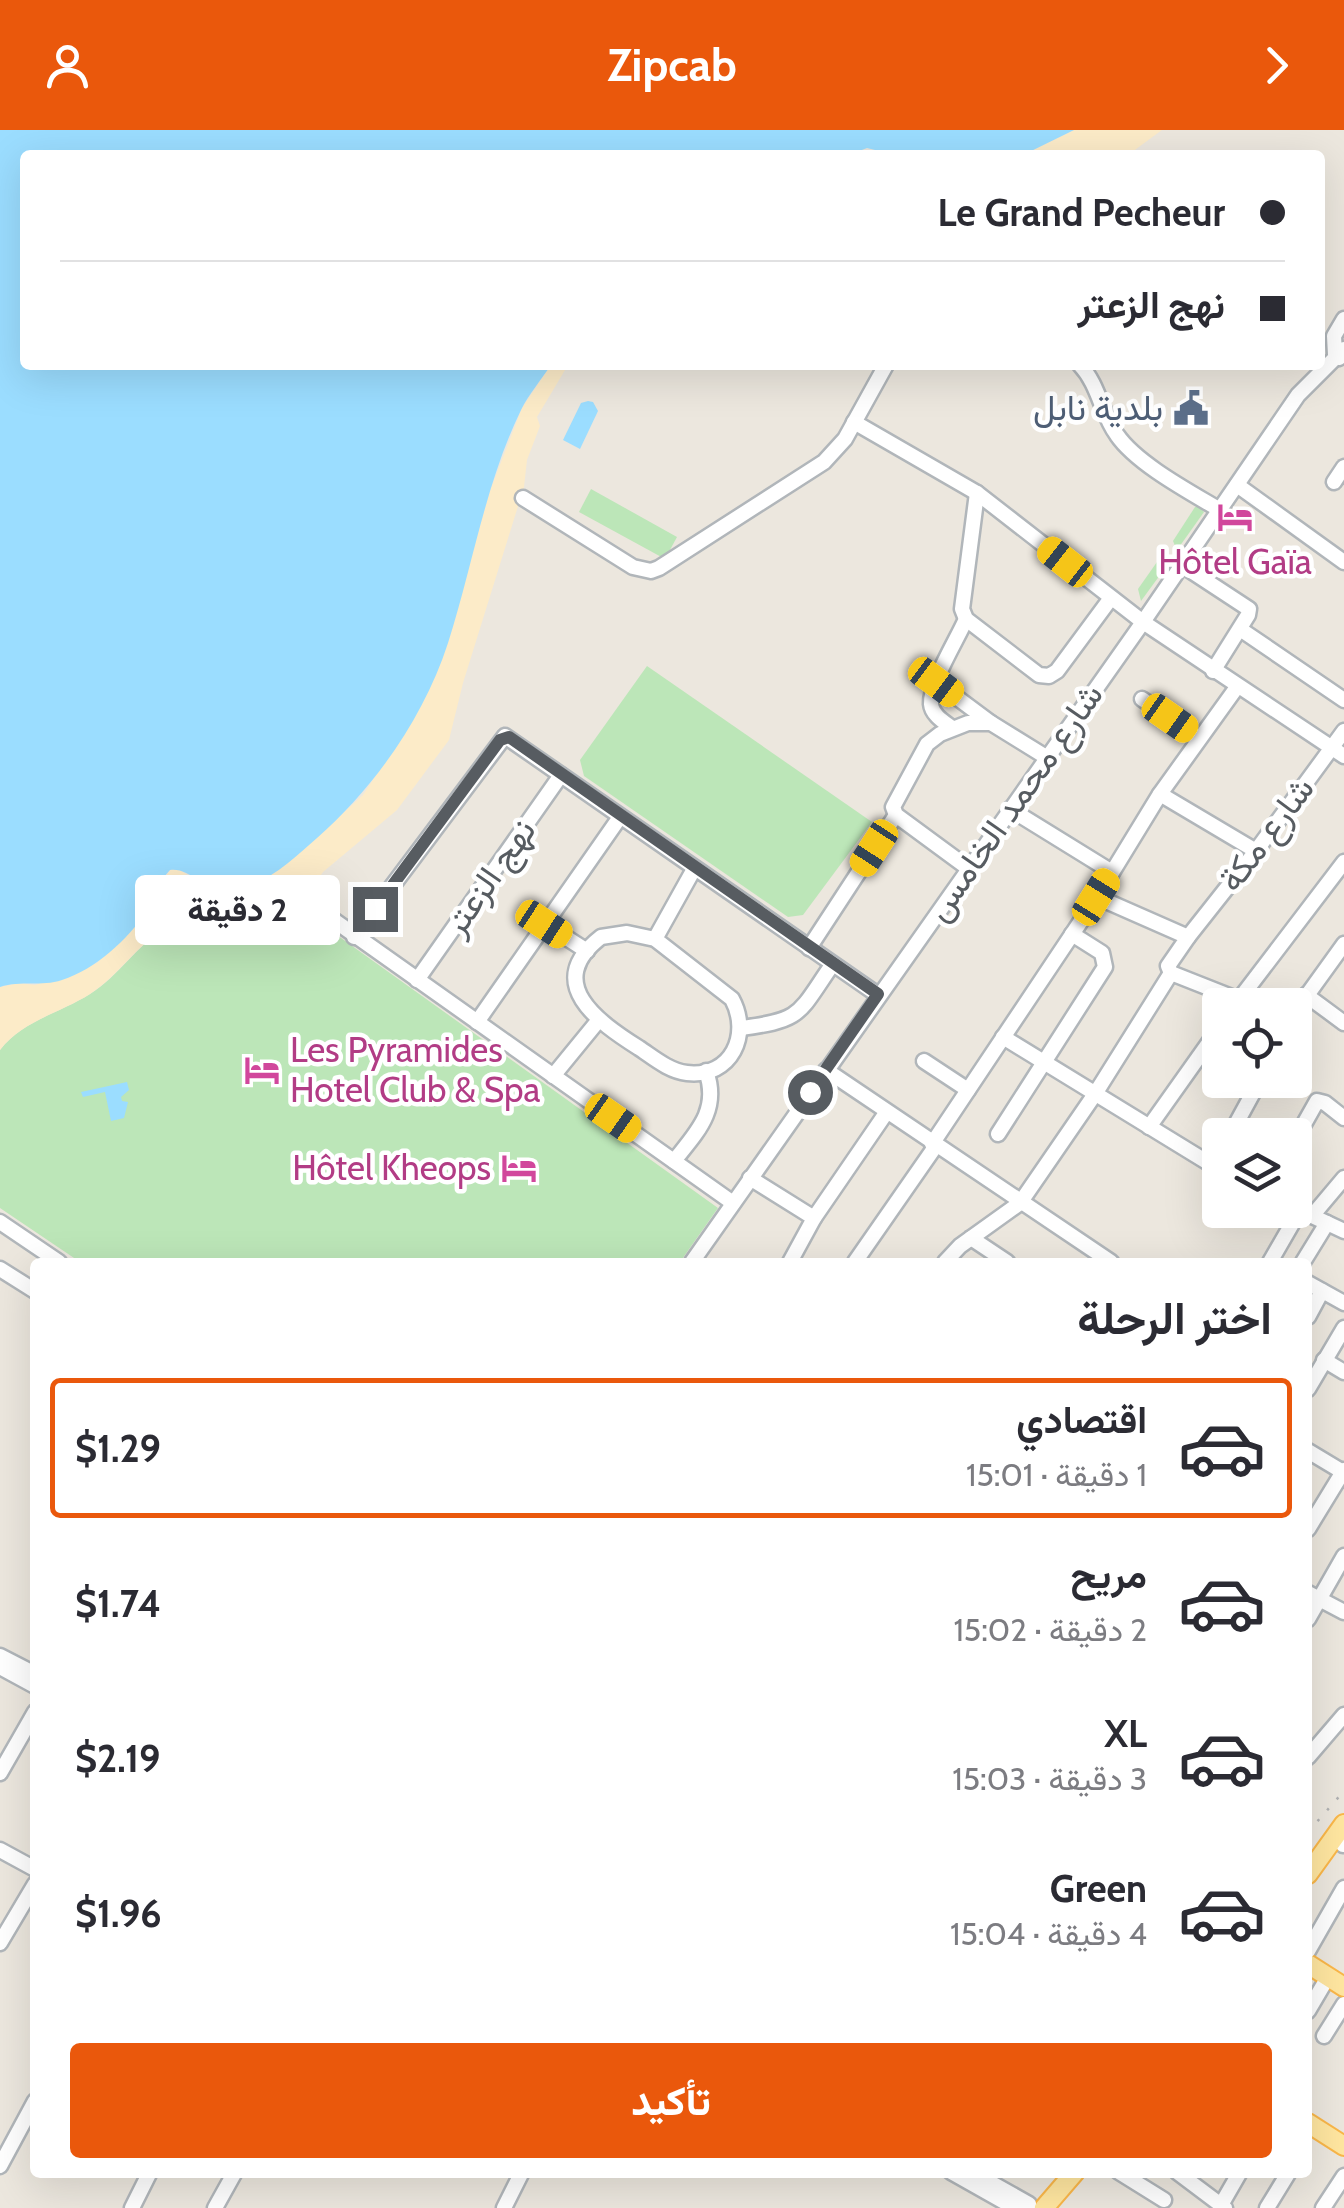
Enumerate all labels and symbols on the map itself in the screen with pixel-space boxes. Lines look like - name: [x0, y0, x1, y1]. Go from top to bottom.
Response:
- place label: بلدية نابل: [1033, 386, 1163, 429]
- public building icon: بلدية نابل: [1172, 389, 1210, 427]
- hotel icon: Hôtel Gaïa: [1216, 498, 1254, 536]
- car: [1032, 532, 1098, 592]
- place label: Hôtel Gaïa: [1158, 540, 1312, 583]
- car: [903, 652, 969, 712]
- street label: شارع محمد الخامس: [916, 674, 1114, 931]
- car: [1137, 689, 1203, 747]
- street label: شارع مكة: [1208, 768, 1325, 902]
- street label: نهج الزعتر: [432, 810, 547, 946]
- car: [845, 815, 903, 881]
- car: [1067, 864, 1125, 930]
- callout: 2 دقيقة: [135, 874, 340, 944]
- route end: [353, 887, 398, 932]
- car: [511, 895, 577, 953]
- place label: Les Pyramides Hotel Club & Spa: [290, 1028, 540, 1111]
- hotel icon: Les Pyramides Hotel Club & Spa: [243, 1051, 281, 1089]
- route start: [788, 1070, 833, 1115]
- car: [580, 1089, 646, 1147]
- place label: Hôtel Kheops: [292, 1146, 491, 1189]
- hotel icon: Hôtel Kheops: [500, 1149, 538, 1187]

